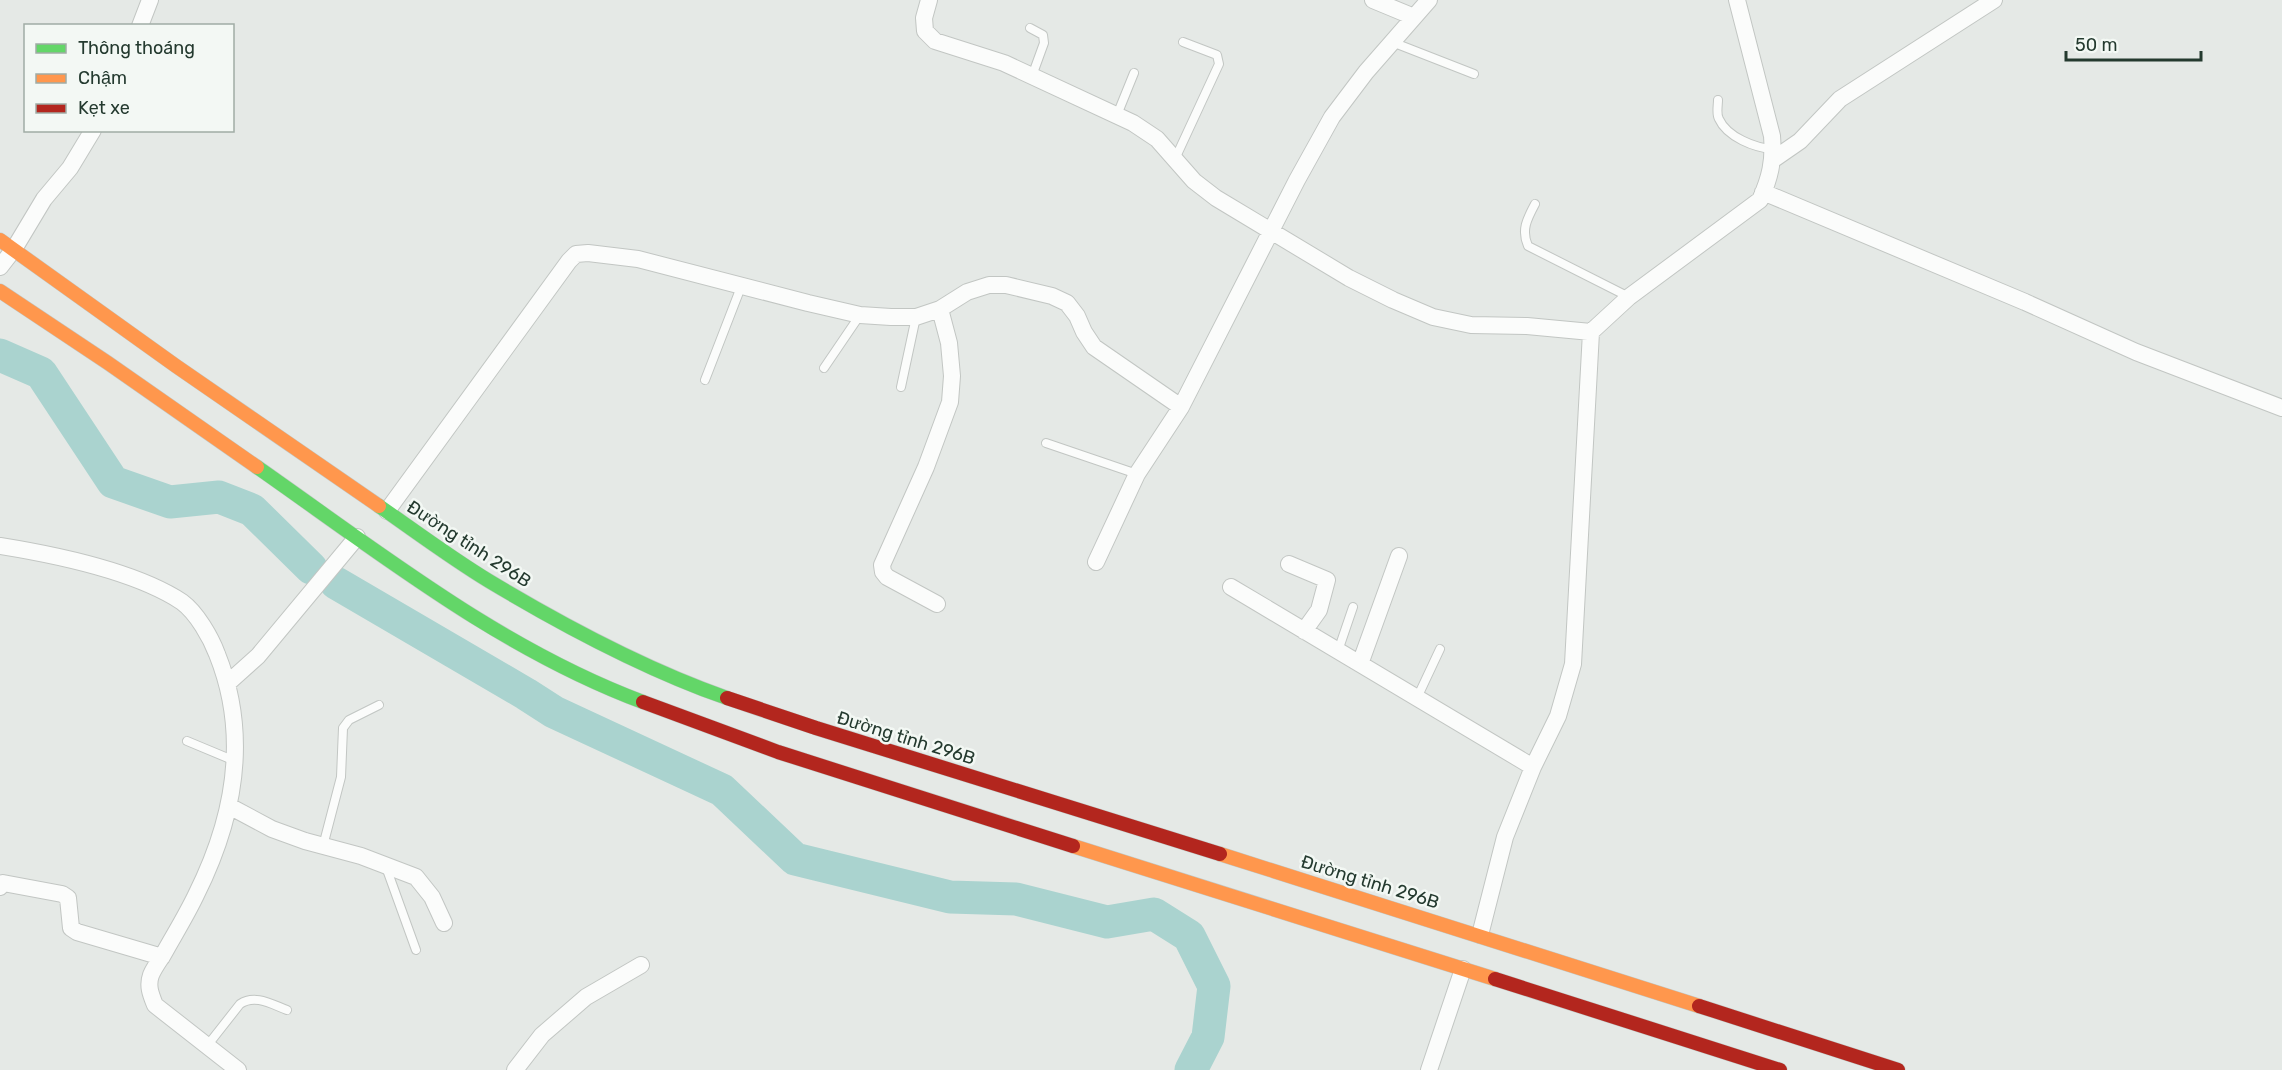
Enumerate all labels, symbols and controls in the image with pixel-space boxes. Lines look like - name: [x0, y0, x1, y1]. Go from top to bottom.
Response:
- legend: [24, 24, 234, 132]
- scale bar: [2066, 24, 2201, 62]
- text: 50 m: [2075, 34, 2118, 56]
- text: Thông thoáng: [78, 37, 195, 59]
- text: Chậm: [78, 67, 127, 89]
- text: Kẹt xe: [78, 97, 130, 119]
- street label: Đường tỉnh 296B: [403, 496, 535, 592]
- street label: Đường tỉnh 296B: [834, 707, 978, 769]
- street label: Đường tỉnh 296B: [1298, 851, 1442, 913]

